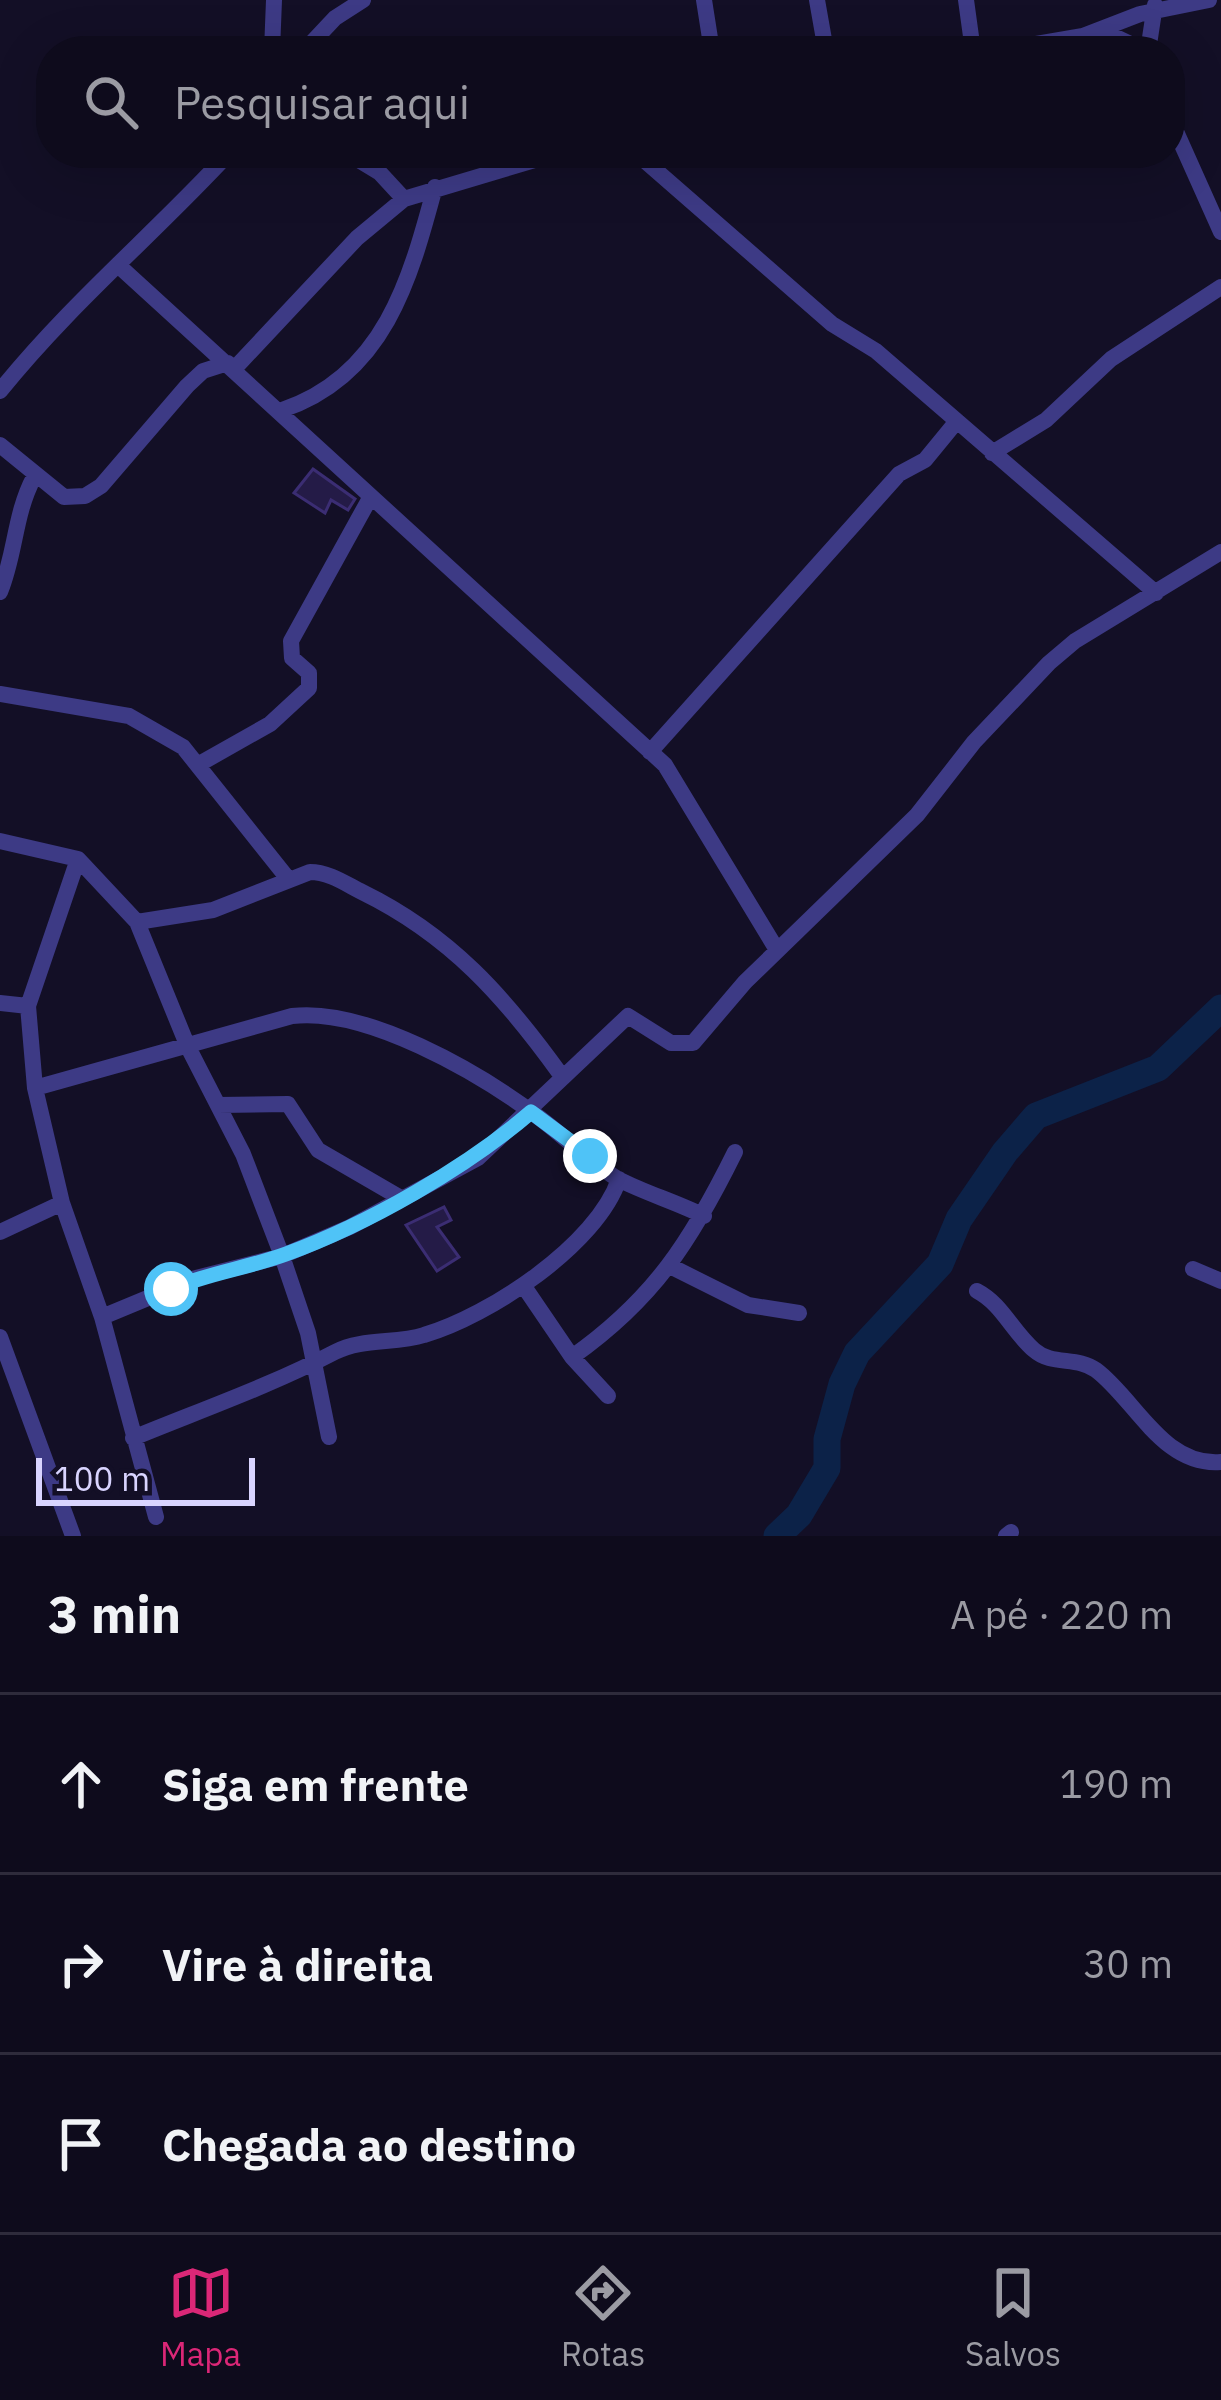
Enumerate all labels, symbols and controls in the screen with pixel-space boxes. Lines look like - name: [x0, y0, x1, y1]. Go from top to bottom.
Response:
- search box: [36, 36, 1185, 168]
- icon: search: [78, 69, 144, 135]
- text: Pesquisar aqui: [174, 73, 470, 131]
- route end: [563, 1129, 617, 1183]
- route start: [144, 1262, 198, 1316]
- scale bar: [36, 1452, 255, 1505]
- text: 100 m: [54, 1457, 150, 1500]
- text: 3 min: [48, 1581, 181, 1647]
- text: A pé · 220 m: [950, 1589, 1173, 1640]
- icon: ahead: [48, 1751, 114, 1817]
- text: Siga em frente: [162, 1755, 469, 1813]
- text: 190 m: [1060, 1758, 1173, 1809]
- icon: right: [48, 1931, 114, 1997]
- text: Vire à direita: [162, 1935, 433, 1993]
- text: 30 m: [1083, 1938, 1173, 1989]
- icon: arrive: [48, 2111, 114, 2177]
- text: Chegada ao destino: [162, 2115, 576, 2173]
- tab: Mapa: [160, 2260, 241, 2375]
- tab: Rotas: [561, 2260, 645, 2375]
- tab: Salvos: [965, 2260, 1061, 2375]

